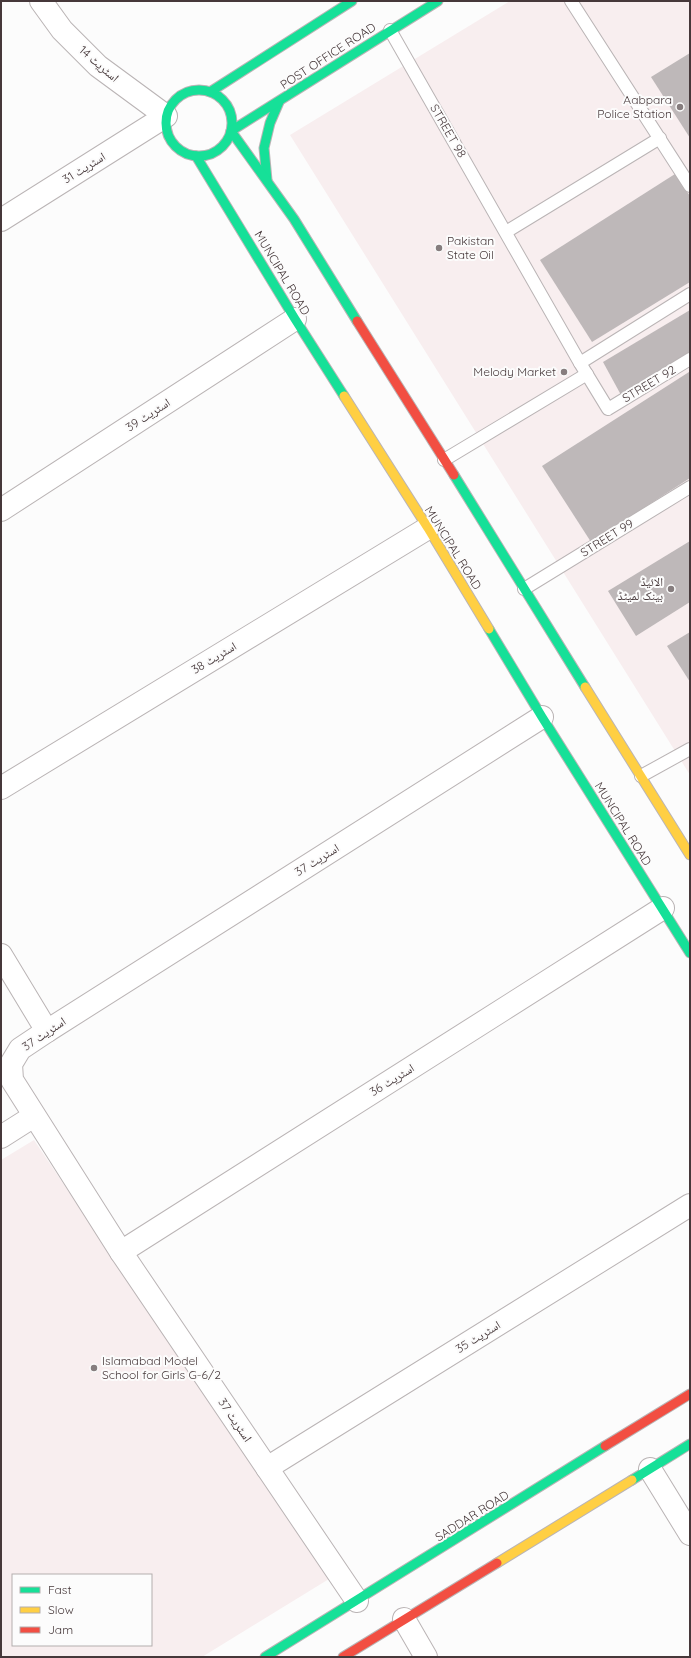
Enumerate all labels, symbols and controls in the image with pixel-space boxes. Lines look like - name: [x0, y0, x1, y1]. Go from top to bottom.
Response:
- street label: POST OFFICE ROAD: [277, 19, 379, 92]
- street label: اسٹریٹ 14: [76, 42, 122, 85]
- place label: Aabpara Police Station: [597, 92, 672, 121]
- street label: STREET 98: [427, 101, 470, 160]
- marker: Aabpara Police Station: [675, 102, 685, 112]
- street label: اسٹریٹ 31: [59, 148, 108, 187]
- street label: MUNCIPAL ROAD: [251, 228, 314, 318]
- place label: Pakistan State Oil: [447, 233, 494, 262]
- marker: Pakistan State Oil: [434, 243, 444, 253]
- street label: STREET 92: [619, 362, 678, 405]
- place label: Melody Market: [473, 364, 556, 379]
- marker: Melody Market: [559, 367, 569, 377]
- street label: اسٹریٹ 39: [123, 395, 173, 435]
- street label: MUNCIPAL ROAD: [422, 503, 485, 593]
- street label: STREET 99: [577, 515, 636, 560]
- place label: الائیڈ بینک لمیٹڈ: [617, 574, 663, 603]
- marker: الائیڈ بینک لمیٹڈ: [666, 584, 676, 594]
- street label: اسٹریٹ 38: [188, 638, 239, 677]
- street label: MUNCIPAL ROAD: [592, 779, 655, 869]
- street label: اسٹریٹ 37: [292, 840, 342, 879]
- street label: اسٹریٹ 37: [19, 1013, 69, 1054]
- street label: اسٹریٹ 36: [367, 1060, 417, 1099]
- street label: اسٹریٹ 35: [453, 1317, 503, 1356]
- place label: Islamabad Model School for Girls G-6/2: [102, 1353, 221, 1382]
- marker: Islamabad Model School for Girls G-6/2: [89, 1363, 99, 1373]
- street label: اسٹریٹ 37: [215, 1395, 256, 1445]
- street label: SADDAR ROAD: [432, 1487, 512, 1544]
- legend: [12, 1574, 152, 1646]
- text: Fast: [48, 1582, 72, 1597]
- text: Slow: [48, 1602, 74, 1617]
- text: Jam: [48, 1622, 73, 1637]

